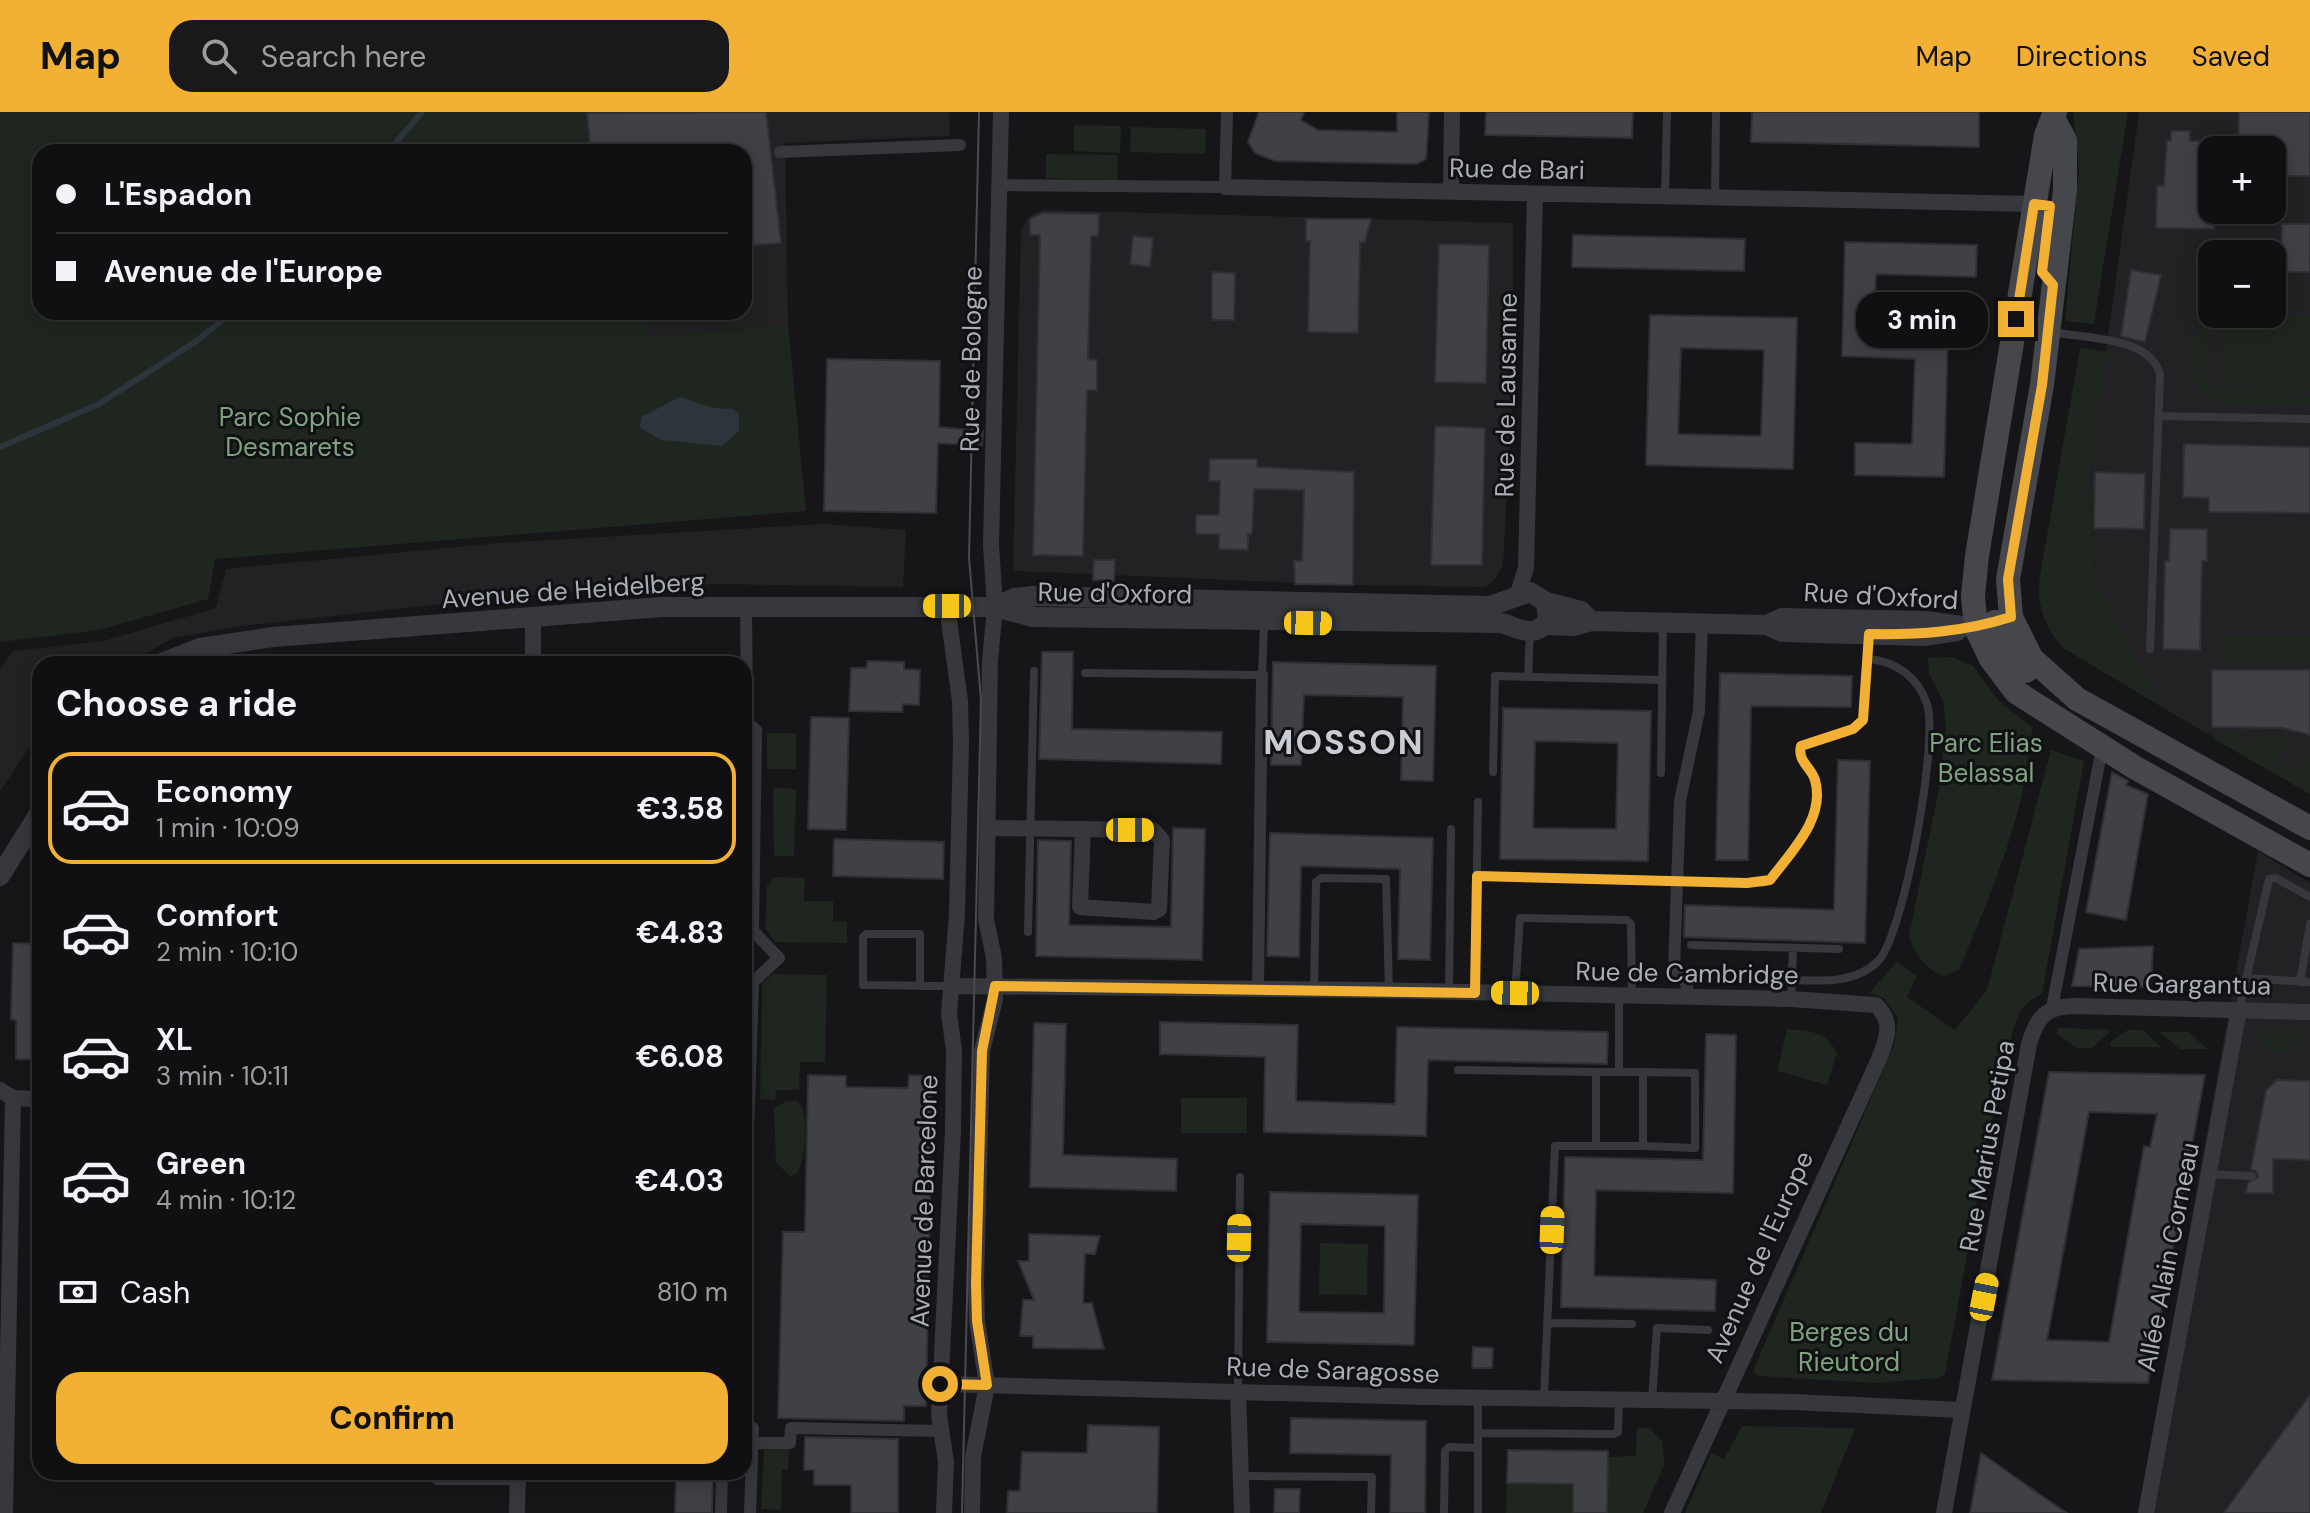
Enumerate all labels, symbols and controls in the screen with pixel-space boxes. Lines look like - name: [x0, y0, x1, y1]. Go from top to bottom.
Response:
- search box: [169, 20, 729, 92]
- text: Map: [40, 31, 121, 81]
- icon: search: [197, 34, 241, 78]
- text: Search here: [261, 37, 426, 76]
- text: Map: [1915, 38, 1972, 75]
- text: Directions: [2016, 38, 2148, 75]
- text: Saved: [2192, 38, 2270, 75]
- map controls: [2198, 136, 2286, 328]
- button: +: [2198, 136, 2286, 224]
- street label: Rue de Bari: [1449, 151, 1585, 187]
- text: L'Espadon: [104, 175, 252, 214]
- button: −: [2198, 240, 2286, 328]
- text: Avenue de l'Europe: [104, 252, 383, 291]
- street label: Rue de Bologne: [952, 266, 990, 452]
- callout: 3 min: [1856, 291, 1988, 347]
- street label: Rue de Lausanne: [1487, 292, 1525, 498]
- route end: [1998, 301, 2034, 337]
- text: 3 min: [1887, 303, 1957, 337]
- park label: Parc Sophie Desmarets: [219, 400, 361, 464]
- street label: Avenue de Heidelberg: [440, 564, 706, 616]
- street label: Rue d'Oxford: [1037, 575, 1193, 611]
- street label: Rue d'Oxford: [1803, 575, 1959, 617]
- car: [923, 594, 971, 618]
- car: [1284, 611, 1332, 635]
- text: Choose a ride: [56, 680, 297, 727]
- district label: MOSSON: [1263, 720, 1425, 765]
- park label: Parc Elias Belassal: [1929, 726, 2043, 790]
- icon: car: [60, 772, 132, 844]
- text: Economy: [156, 772, 293, 811]
- text: €3.58: [637, 789, 724, 828]
- text: 1 min · 10:09: [156, 811, 300, 845]
- car: [1106, 818, 1154, 842]
- icon: car: [60, 896, 132, 968]
- text: Comfort: [156, 896, 279, 935]
- text: €4.83: [636, 913, 724, 952]
- text: 2 min · 10:10: [156, 935, 298, 969]
- street label: Rue de Cambridge: [1575, 954, 1799, 992]
- street label: Rue Gargantua: [2093, 965, 2271, 1003]
- car: [1491, 981, 1539, 1005]
- icon: car: [60, 1020, 132, 1092]
- text: XL: [156, 1020, 193, 1059]
- text: €6.08: [636, 1037, 724, 1076]
- street label: Rue Marius Petipa: [1952, 1038, 2022, 1254]
- text: 3 min · 10:11: [156, 1059, 289, 1093]
- street label: Avenue de Barcelone: [903, 1074, 945, 1328]
- street label: Allée Alain Corneau: [2129, 1139, 2207, 1375]
- icon: car: [60, 1144, 132, 1216]
- text: Green: [156, 1144, 246, 1183]
- street label: Avenue de l'Europe: [1697, 1146, 1821, 1368]
- text: €4.03: [635, 1161, 724, 1200]
- text: 4 min · 10:12: [156, 1183, 296, 1217]
- car: [1539, 1206, 1565, 1254]
- car: [1227, 1214, 1251, 1262]
- icon: cash: [56, 1270, 100, 1314]
- car: [1968, 1271, 2000, 1323]
- text: Cash: [120, 1273, 190, 1312]
- text: 810 m: [657, 1275, 728, 1309]
- park label: Berges du Rieutord: [1789, 1315, 1909, 1379]
- street label: Rue de Saragosse: [1226, 1349, 1440, 1391]
- route start: [922, 1366, 958, 1402]
- button: Confirm: [56, 1372, 728, 1464]

